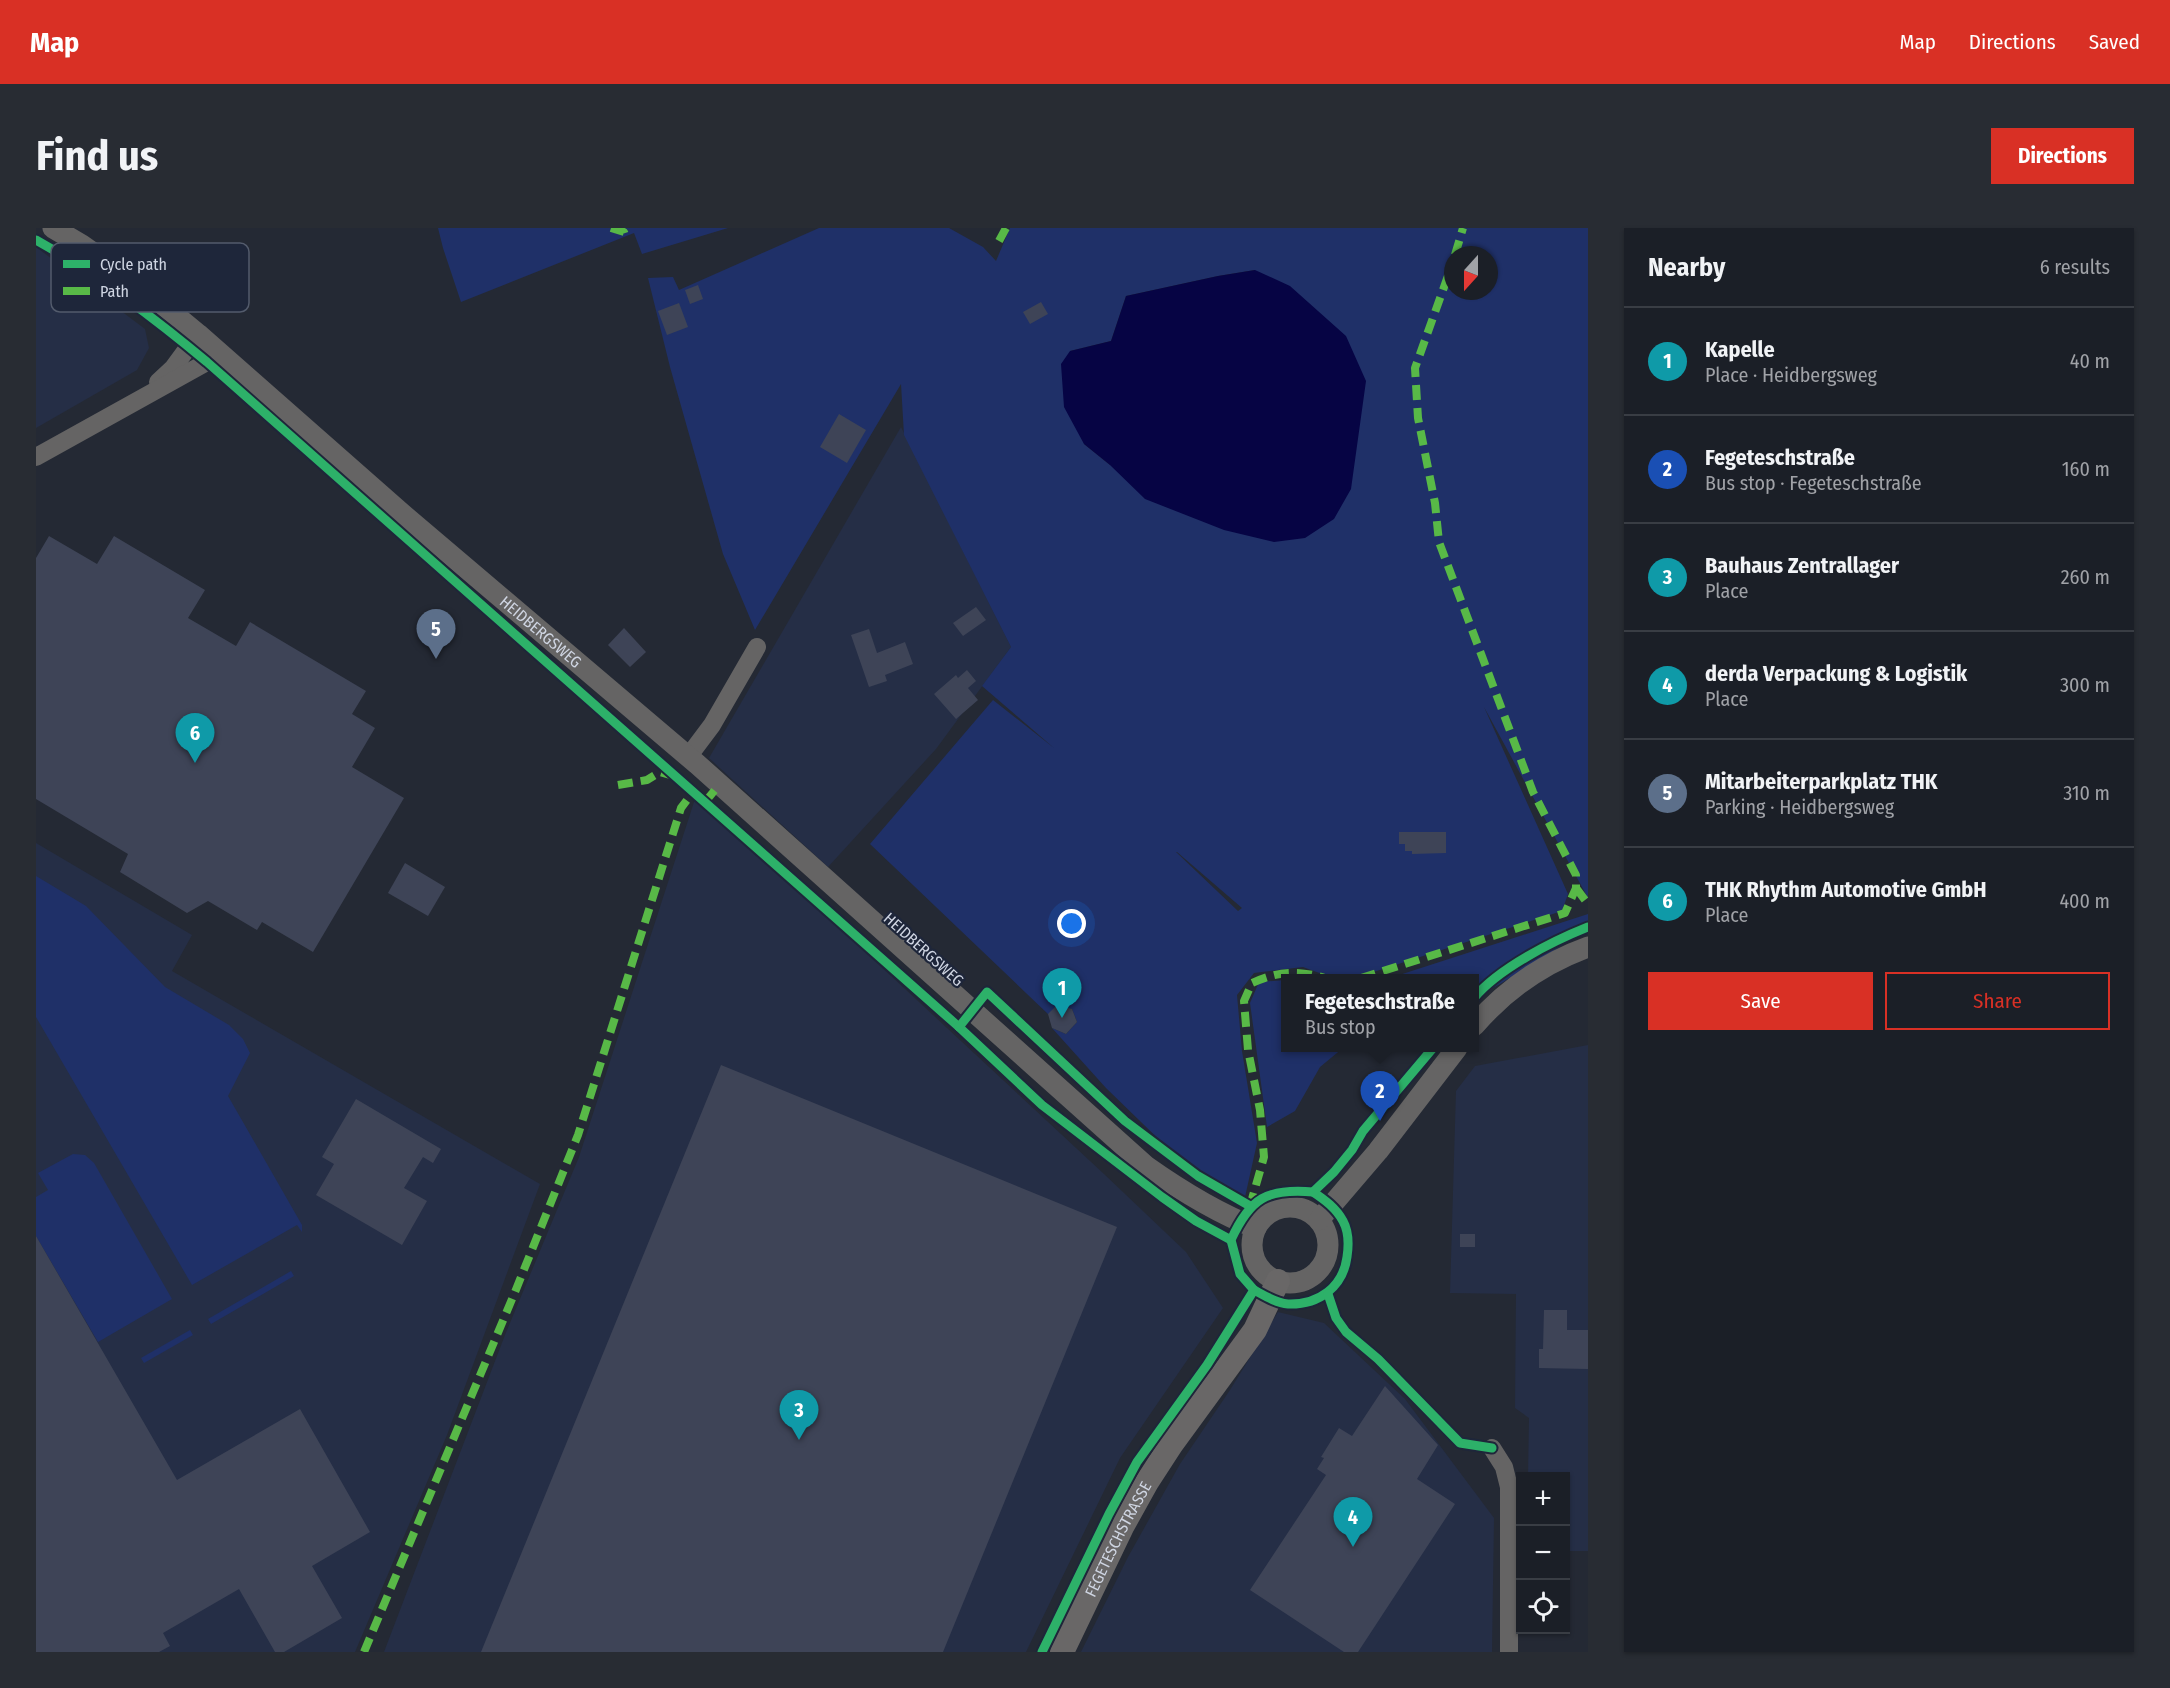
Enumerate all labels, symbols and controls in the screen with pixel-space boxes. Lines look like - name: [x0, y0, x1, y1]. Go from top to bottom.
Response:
- text: Map: [30, 26, 79, 59]
- text: Map: [1899, 29, 1936, 55]
- text: Directions: [1969, 29, 2056, 55]
- text: Saved: [2089, 29, 2140, 55]
- button: Directions: [1991, 128, 2134, 184]
- text: Find us: [36, 131, 158, 181]
- legend: [51, 243, 249, 312]
- north arrow: [1444, 246, 1498, 300]
- text: Nearby: [1648, 252, 1725, 283]
- text: Cycle path: [100, 255, 167, 274]
- text: 6 results: [2040, 255, 2110, 279]
- text: Path: [100, 282, 129, 301]
- text: Kapelle: [1705, 336, 1775, 363]
- text: 1: [1663, 349, 1672, 373]
- text: 40 m: [2070, 349, 2110, 373]
- text: Place · Heidbergsweg: [1705, 363, 1877, 387]
- text: Fegeteschstraße: [1705, 444, 1855, 471]
- text: 2: [1663, 457, 1672, 481]
- text: 160 m: [2062, 457, 2110, 481]
- text: Bus stop · Fegeteschstraße: [1705, 471, 1922, 495]
- text: Bauhaus Zentrallager: [1705, 552, 1899, 579]
- text: 3: [1663, 565, 1672, 589]
- text: 260 m: [2061, 565, 2110, 589]
- text: Place: [1705, 579, 1748, 603]
- street label: HEIDBERGSWEG: [496, 592, 585, 672]
- pin: 5: [416, 610, 456, 659]
- text: derda Verpackung & Logistik: [1705, 660, 1967, 687]
- text: 4: [1662, 673, 1673, 697]
- text: 300 m: [2060, 673, 2110, 697]
- text: Place: [1705, 687, 1748, 711]
- pin: 6: [176, 714, 214, 763]
- text: Mitarbeiterparkplatz THK: [1705, 768, 1937, 795]
- text: 5: [1663, 781, 1672, 805]
- text: 310 m: [2063, 781, 2110, 805]
- text: Parking · Heidbergsweg: [1705, 795, 1894, 819]
- text: THK Rhythm Automotive GmbH: [1705, 876, 1987, 903]
- text: 6: [1662, 889, 1673, 913]
- text: 400 m: [2059, 889, 2110, 913]
- text: Place: [1705, 903, 1748, 927]
- street label: HEIDBERGSWEG: [880, 909, 968, 990]
- your location: [1057, 909, 1086, 938]
- pin: 1: [1042, 968, 1082, 1018]
- button: Save: [1648, 972, 1873, 1030]
- button: Share: [1885, 972, 2110, 1030]
- popup: [1281, 974, 1479, 1052]
- text: Fegeteschstraße: [1305, 988, 1455, 1015]
- text: Bus stop: [1305, 1015, 1376, 1039]
- pin: 2: [1360, 1072, 1400, 1121]
- pin: 3: [780, 1390, 819, 1440]
- map controls: [1516, 1472, 1570, 1634]
- button: +: [1516, 1472, 1570, 1526]
- street label: FEGETESCHSTRASSE: [1081, 1478, 1155, 1600]
- pin: 4: [1334, 1498, 1372, 1547]
- button: −: [1516, 1526, 1570, 1580]
- button: locate: [1516, 1580, 1570, 1634]

